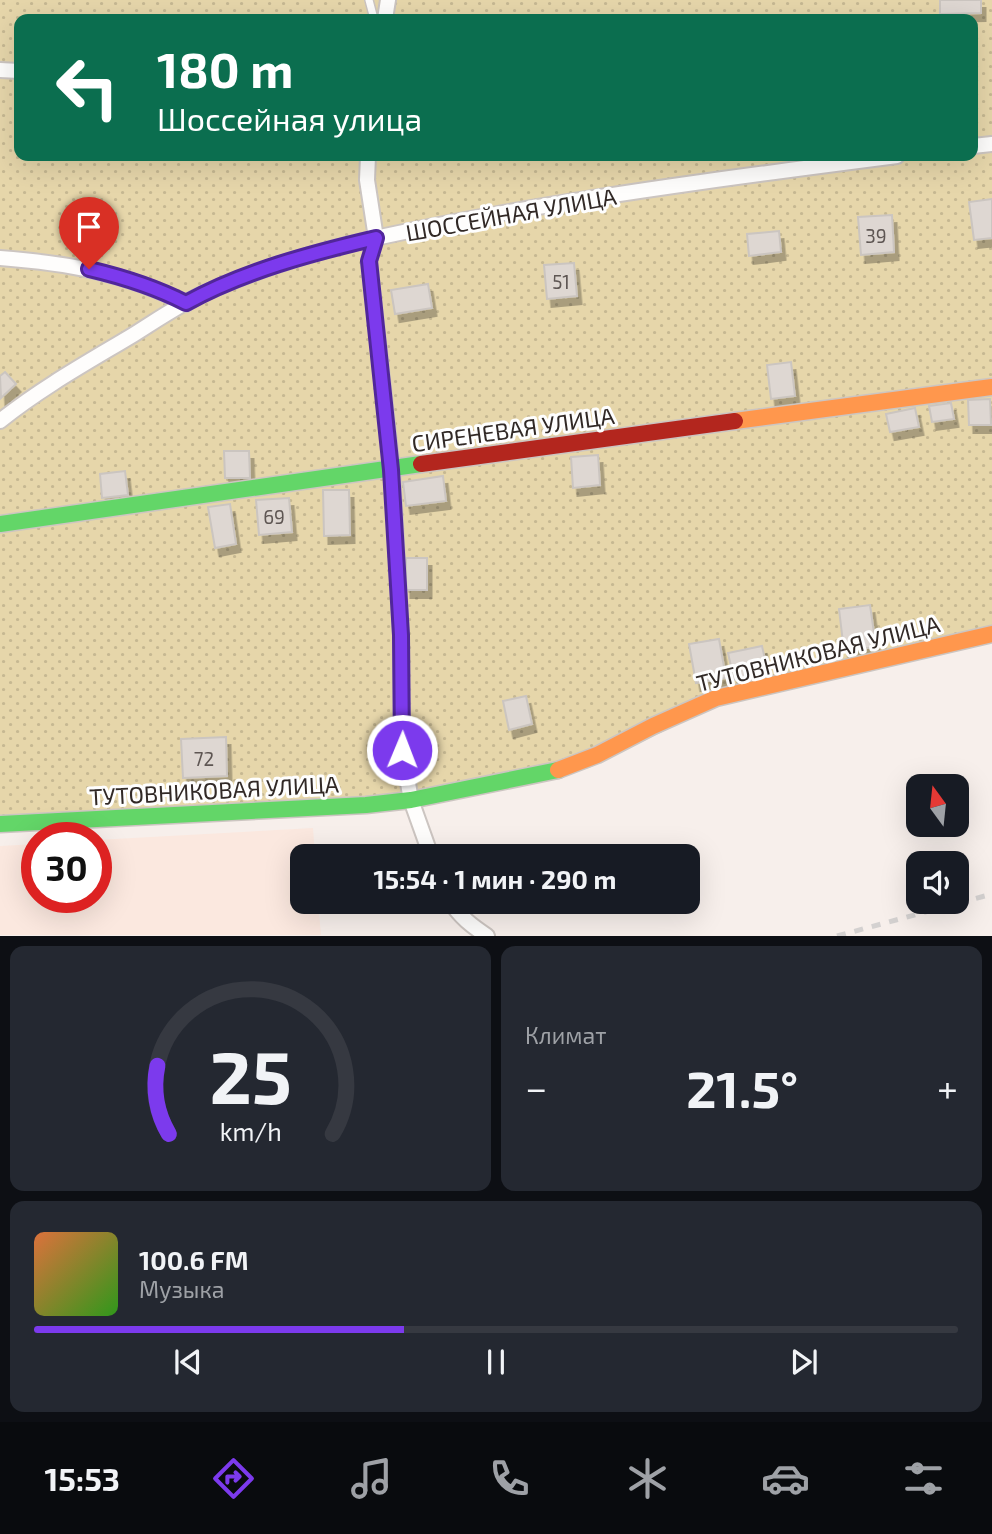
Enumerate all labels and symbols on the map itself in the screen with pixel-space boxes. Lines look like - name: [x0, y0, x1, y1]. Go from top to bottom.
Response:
- street label: ШОССЕЙНАЯ УЛИЦА: [404, 182, 619, 246]
- pin: [59, 197, 119, 269]
- house number: 39: [865, 224, 887, 247]
- house number: 51: [552, 270, 570, 293]
- street label: СИРЕНЕВАЯ УЛИЦА: [410, 401, 617, 457]
- house number: 69: [263, 505, 285, 528]
- street label: ТУТОВНИКОВАЯ УЛИЦА: [693, 609, 943, 697]
- position arrow: [365, 713, 439, 787]
- house number: 72: [194, 747, 214, 770]
- street label: ТУТОВНИКОВАЯ УЛИЦА: [88, 769, 340, 811]
- north arrow: [906, 774, 970, 836]
- speed limit sign: 30: [21, 822, 112, 913]

